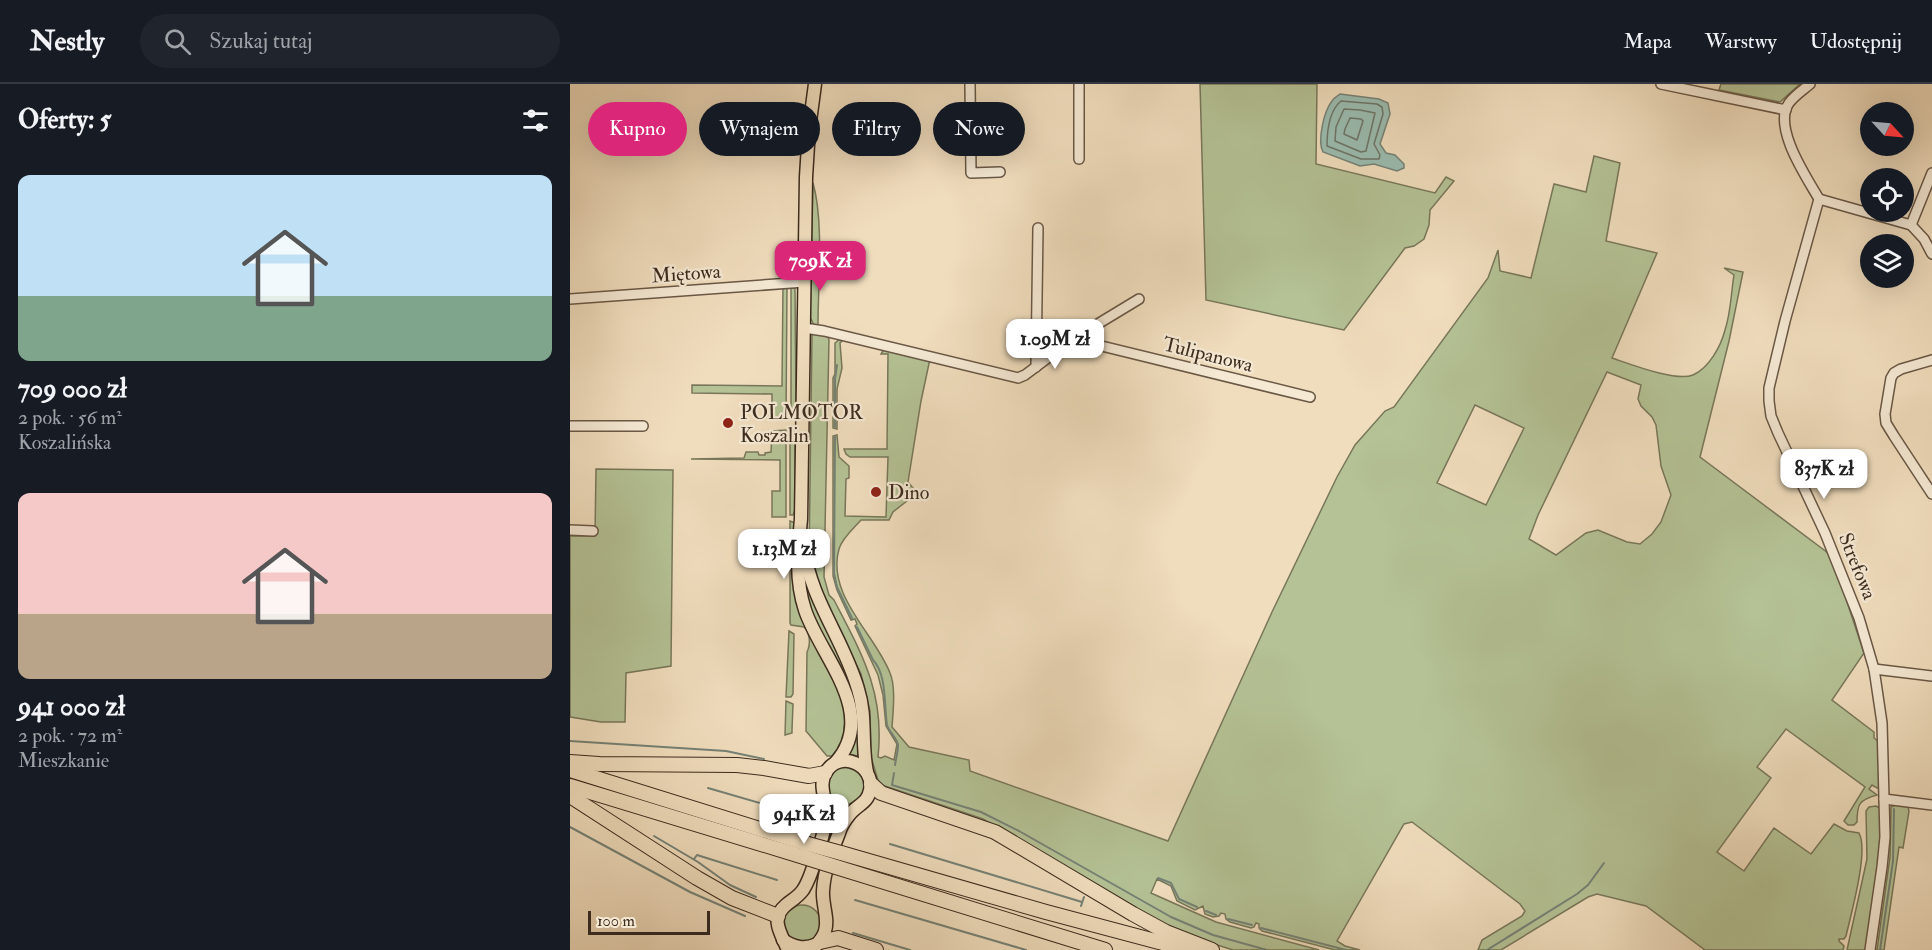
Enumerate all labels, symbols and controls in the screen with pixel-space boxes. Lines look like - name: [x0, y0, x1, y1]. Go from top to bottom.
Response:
- search box: [140, 14, 560, 68]
- text: Nestly: [30, 24, 104, 59]
- icon: search: [161, 25, 194, 58]
- text: Szukaj tutaj: [209, 27, 312, 55]
- text: Mapa: [1624, 28, 1672, 55]
- text: Warstwy: [1705, 28, 1777, 55]
- text: Udostępnij: [1810, 28, 1902, 55]
- chip: Kupno: [588, 102, 687, 156]
- chip: Wynajem: [699, 102, 820, 156]
- chip: Filtry: [832, 102, 921, 156]
- chip: Nowe: [933, 102, 1025, 156]
- north arrow: [1860, 102, 1914, 156]
- map controls: [1860, 102, 1914, 288]
- text: Oferty: 5: [18, 104, 111, 136]
- icon: filters: [519, 104, 552, 137]
- button: locate: [1860, 168, 1914, 222]
- icon: home: [231, 214, 339, 322]
- button: layers: [1860, 234, 1914, 288]
- pin: 709K zł: [765, 241, 875, 292]
- text: 709K zł: [789, 248, 851, 273]
- street label: Miętowa: [651, 259, 722, 288]
- pin: 1.09M zł: [993, 319, 1117, 370]
- text: 1.09M zł: [1020, 326, 1090, 351]
- street label: Tulipanowa: [1160, 331, 1256, 379]
- text: 709 000 zł: [18, 373, 127, 405]
- place label: POLMOTOR Koszalin: [740, 400, 864, 448]
- text: 2 pok. · 56 m²: [18, 405, 122, 430]
- marker: POLMOTOR Koszalin: [721, 416, 735, 430]
- text: Koszalińska: [18, 430, 111, 455]
- pin: 837K zł: [1769, 449, 1879, 500]
- text: 837K zł: [1794, 456, 1854, 481]
- place label: Dino: [888, 480, 930, 505]
- marker: Dino: [869, 485, 883, 499]
- pin: 1.13M zł: [722, 529, 846, 580]
- street label: Strefowa: [1833, 529, 1882, 604]
- icon: home: [231, 532, 339, 640]
- text: 1.13M zł: [752, 536, 816, 561]
- text: 941 000 zł: [18, 691, 125, 723]
- text: 2 pok. · 72 m²: [18, 723, 123, 748]
- text: Mieszkanie: [18, 748, 109, 773]
- pin: 941K zł: [749, 794, 859, 845]
- text: 941K zł: [773, 801, 835, 826]
- scale bar: [588, 908, 710, 936]
- text: 100 m: [597, 911, 635, 931]

